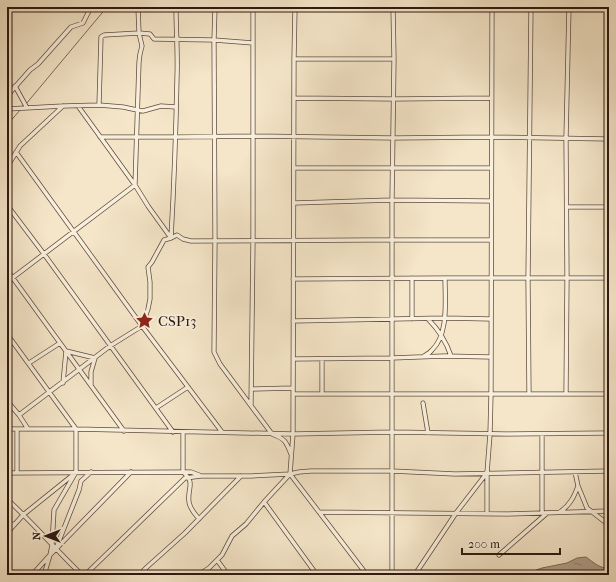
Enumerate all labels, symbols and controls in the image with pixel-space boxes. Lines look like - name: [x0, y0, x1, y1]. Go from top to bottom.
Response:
- place icon: CSP13: [135, 311, 155, 331]
- place label: CSP13: [158, 312, 196, 330]
- north arrow: [26, 516, 66, 556]
- scale bar: [462, 530, 560, 556]
- text: N: [30, 531, 43, 540]
- text: 200 m: [468, 537, 500, 551]

